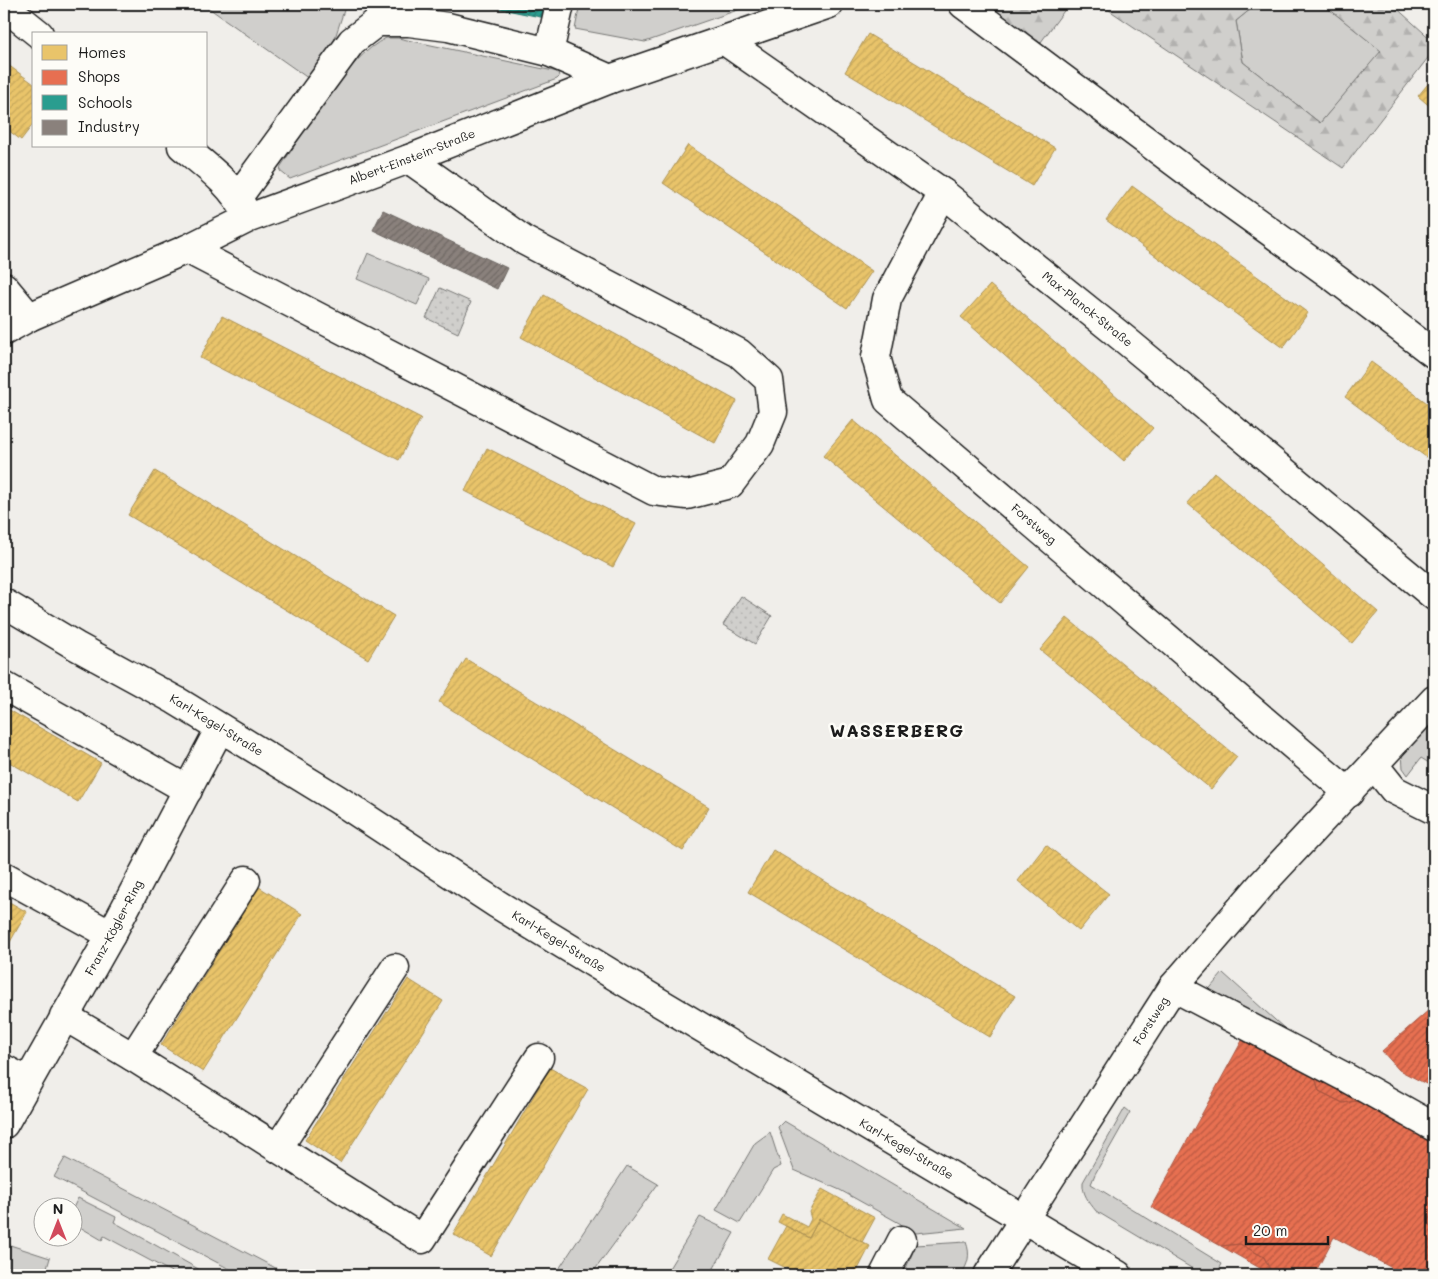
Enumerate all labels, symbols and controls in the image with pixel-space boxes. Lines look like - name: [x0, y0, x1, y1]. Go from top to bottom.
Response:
- legend: [32, 32, 208, 148]
- text: Homes: [78, 42, 126, 62]
- text: Shops: [78, 66, 120, 86]
- text: Schools: [78, 92, 133, 112]
- text: Industry: [78, 116, 140, 136]
- street label: Albert-Einstein-Straße: [346, 124, 477, 188]
- street label: Max-Planck-Straße: [1039, 267, 1136, 350]
- street label: Forstweg: [1008, 500, 1060, 547]
- street label: Karl-Kegel-Straße: [167, 690, 267, 759]
- district label: WASSERBERG: [830, 718, 964, 742]
- street label: Franz-Kögler-Ring: [81, 877, 146, 978]
- street label: Karl-Kegel-Straße: [509, 906, 609, 975]
- street label: Forstweg: [1129, 993, 1172, 1048]
- street label: Karl-Kegel-Straße: [857, 1114, 957, 1182]
- north arrow: [32, 1196, 82, 1246]
- text: N: [53, 1199, 63, 1218]
- scale bar: [1246, 1214, 1328, 1246]
- text: 20 m: [1253, 1220, 1287, 1240]

